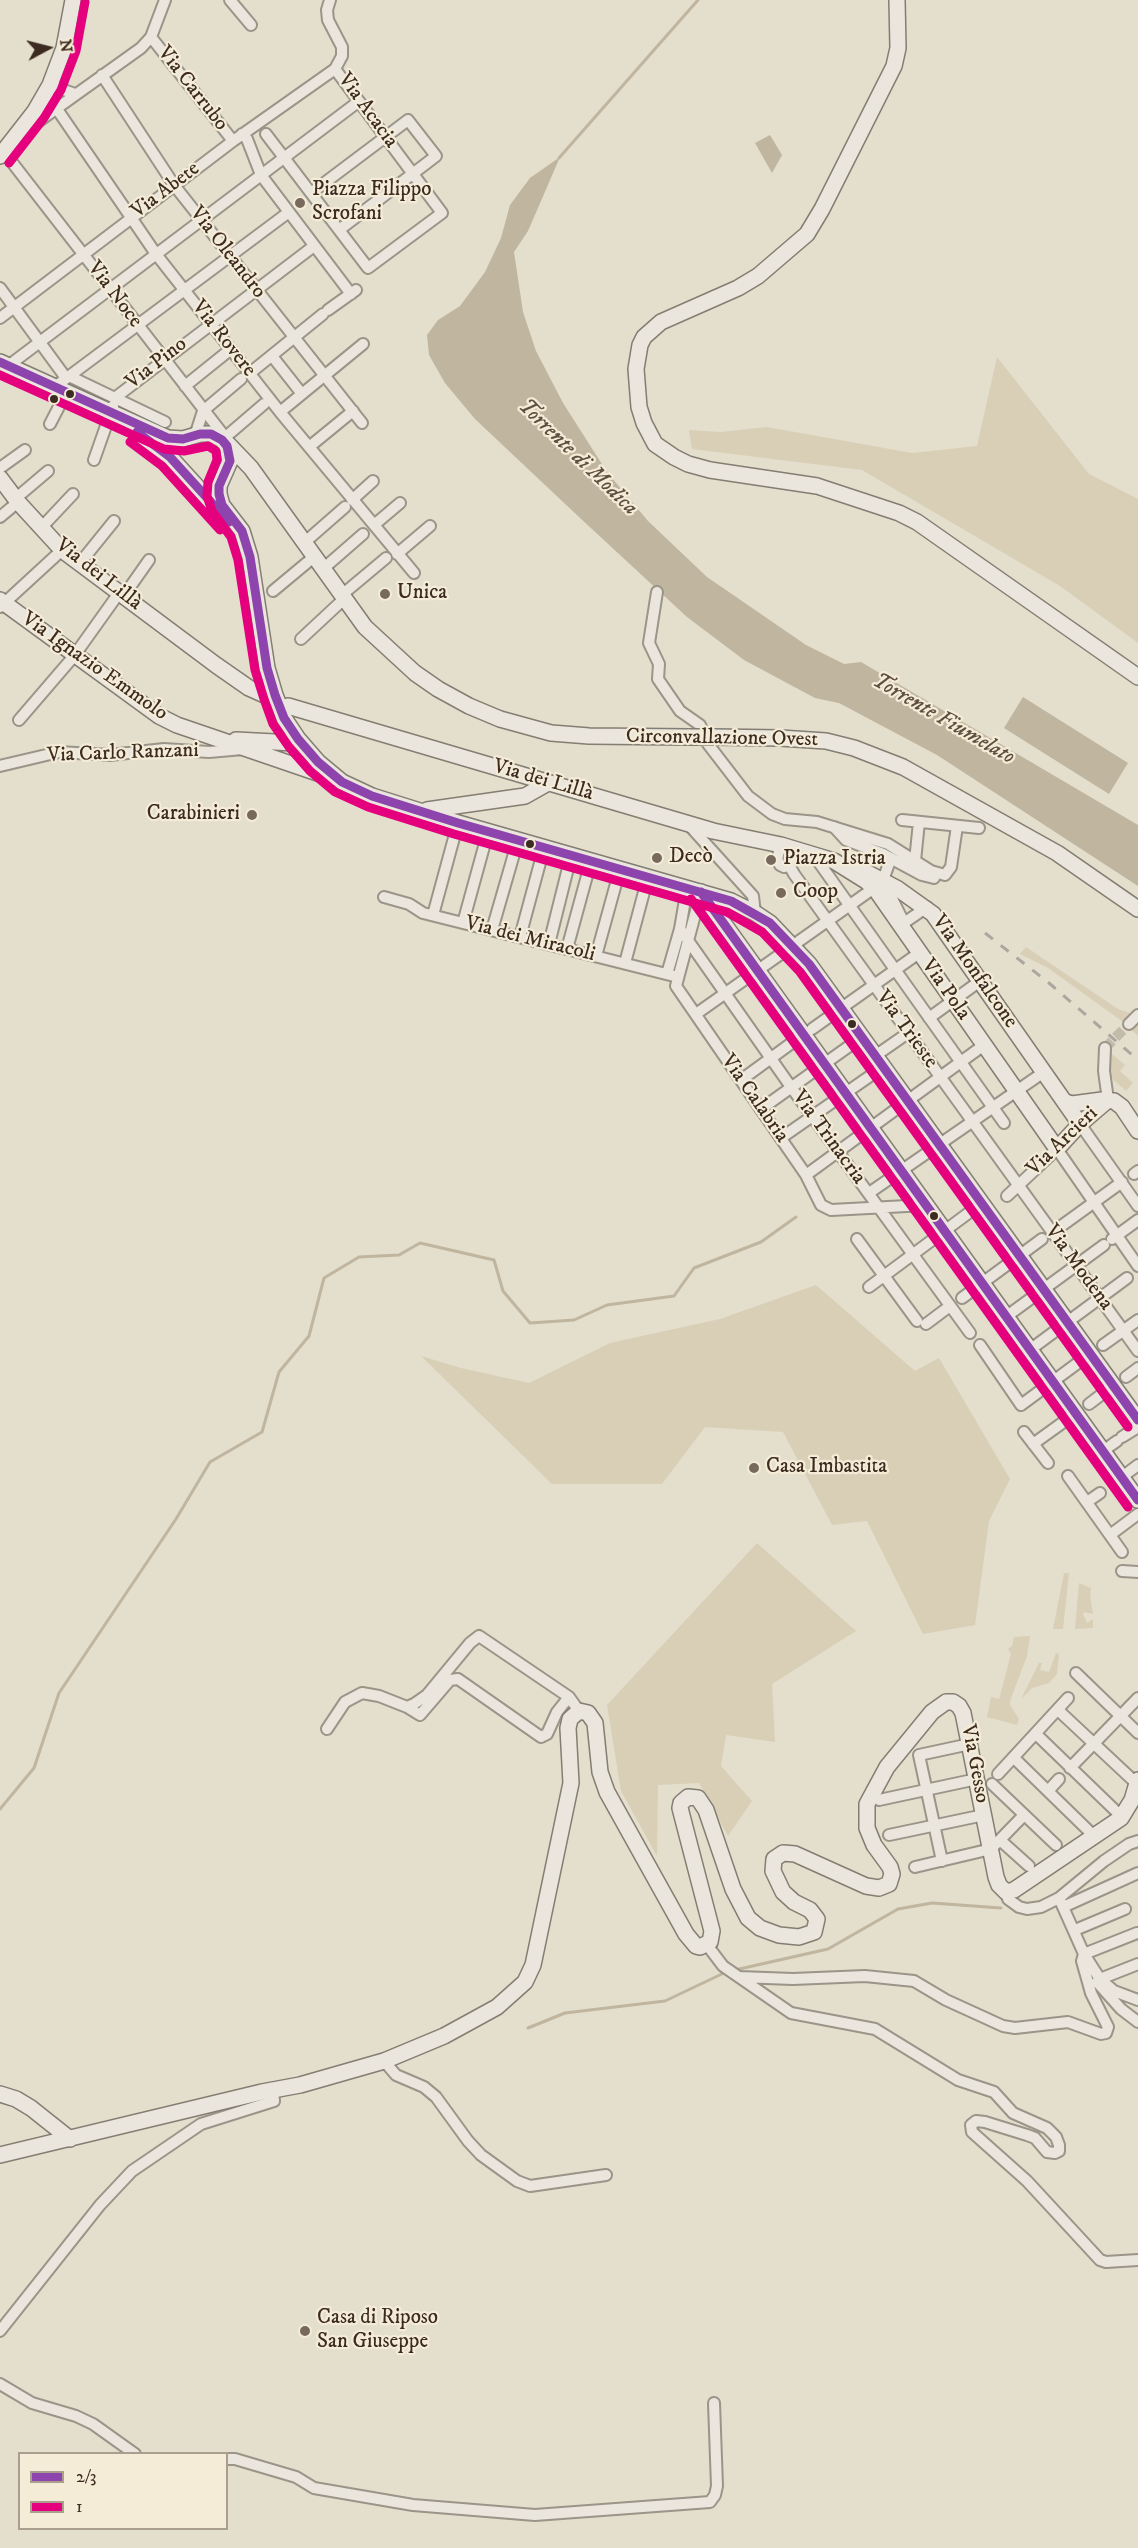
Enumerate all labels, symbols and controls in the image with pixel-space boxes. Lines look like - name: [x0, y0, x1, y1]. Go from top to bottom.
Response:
- north arrow: [18, 18, 78, 78]
- text: N: [55, 38, 77, 54]
- street label: Via Carrubo: [151, 42, 233, 136]
- street label: Via Acacia: [331, 69, 403, 153]
- street label: Via Abete: [127, 157, 205, 225]
- place label: Piazza Filippo Scrofani: [312, 178, 431, 228]
- marker: Piazza Filippo Scrofani: [293, 196, 307, 210]
- street label: Via Oleandro: [183, 202, 271, 304]
- street label: Via Noce: [81, 257, 147, 333]
- street label: Via Rovere: [185, 296, 261, 382]
- street label: Via Pino: [121, 332, 193, 396]
- unlabelled marker: [64, 388, 76, 400]
- unlabelled marker: [48, 393, 60, 405]
- water label: Torrente di Modica: [512, 394, 642, 522]
- street label: Via dei Lillà: [50, 533, 146, 617]
- place label: Unica: [397, 581, 447, 607]
- marker: Unica: [378, 587, 392, 601]
- street label: Via Ignazio Emmolo: [16, 607, 172, 727]
- water label: Torrente Fiumelato: [867, 669, 1019, 771]
- street label: Circonvallazione Ovest: [626, 725, 818, 753]
- street label: Via Carlo Ranzani: [47, 739, 199, 769]
- street label: Via dei Lillà: [490, 755, 596, 807]
- place label: Carabinieri: [147, 802, 240, 828]
- marker: Carabinieri: [245, 808, 259, 822]
- unlabelled marker: [524, 838, 536, 850]
- place label: Decò: [669, 845, 713, 871]
- place label: Piazza Istria: [783, 847, 886, 873]
- marker: Decò: [650, 851, 664, 865]
- marker: Piazza Istria: [764, 853, 778, 867]
- place label: Coop: [793, 880, 838, 906]
- marker: Coop: [774, 886, 788, 900]
- street label: Via Monfalcone: [926, 910, 1022, 1034]
- street label: Via dei Miracoli: [462, 912, 598, 968]
- street label: Via Pola: [915, 954, 975, 1026]
- street label: Via Trieste: [869, 986, 943, 1074]
- unlabelled marker: [846, 1018, 858, 1030]
- street label: Via Calabria: [714, 1050, 794, 1148]
- street label: Via Trinacria: [785, 1086, 871, 1190]
- street label: Via Arcieri: [1022, 1102, 1104, 1182]
- unlabelled marker: [928, 1210, 940, 1222]
- street label: Via Modena: [1038, 1220, 1118, 1316]
- place label: Casa Imbastita: [766, 1455, 887, 1481]
- marker: Casa Imbastita: [747, 1461, 761, 1475]
- street label: Via Gesso: [954, 1723, 994, 1805]
- place label: Casa di Riposo San Giuseppe: [317, 2306, 438, 2356]
- marker: Casa di Riposo San Giuseppe: [298, 2324, 312, 2338]
- legend: [18, 2452, 228, 2530]
- text: 2/3: [76, 2466, 96, 2488]
- text: 1: [76, 2496, 83, 2518]

